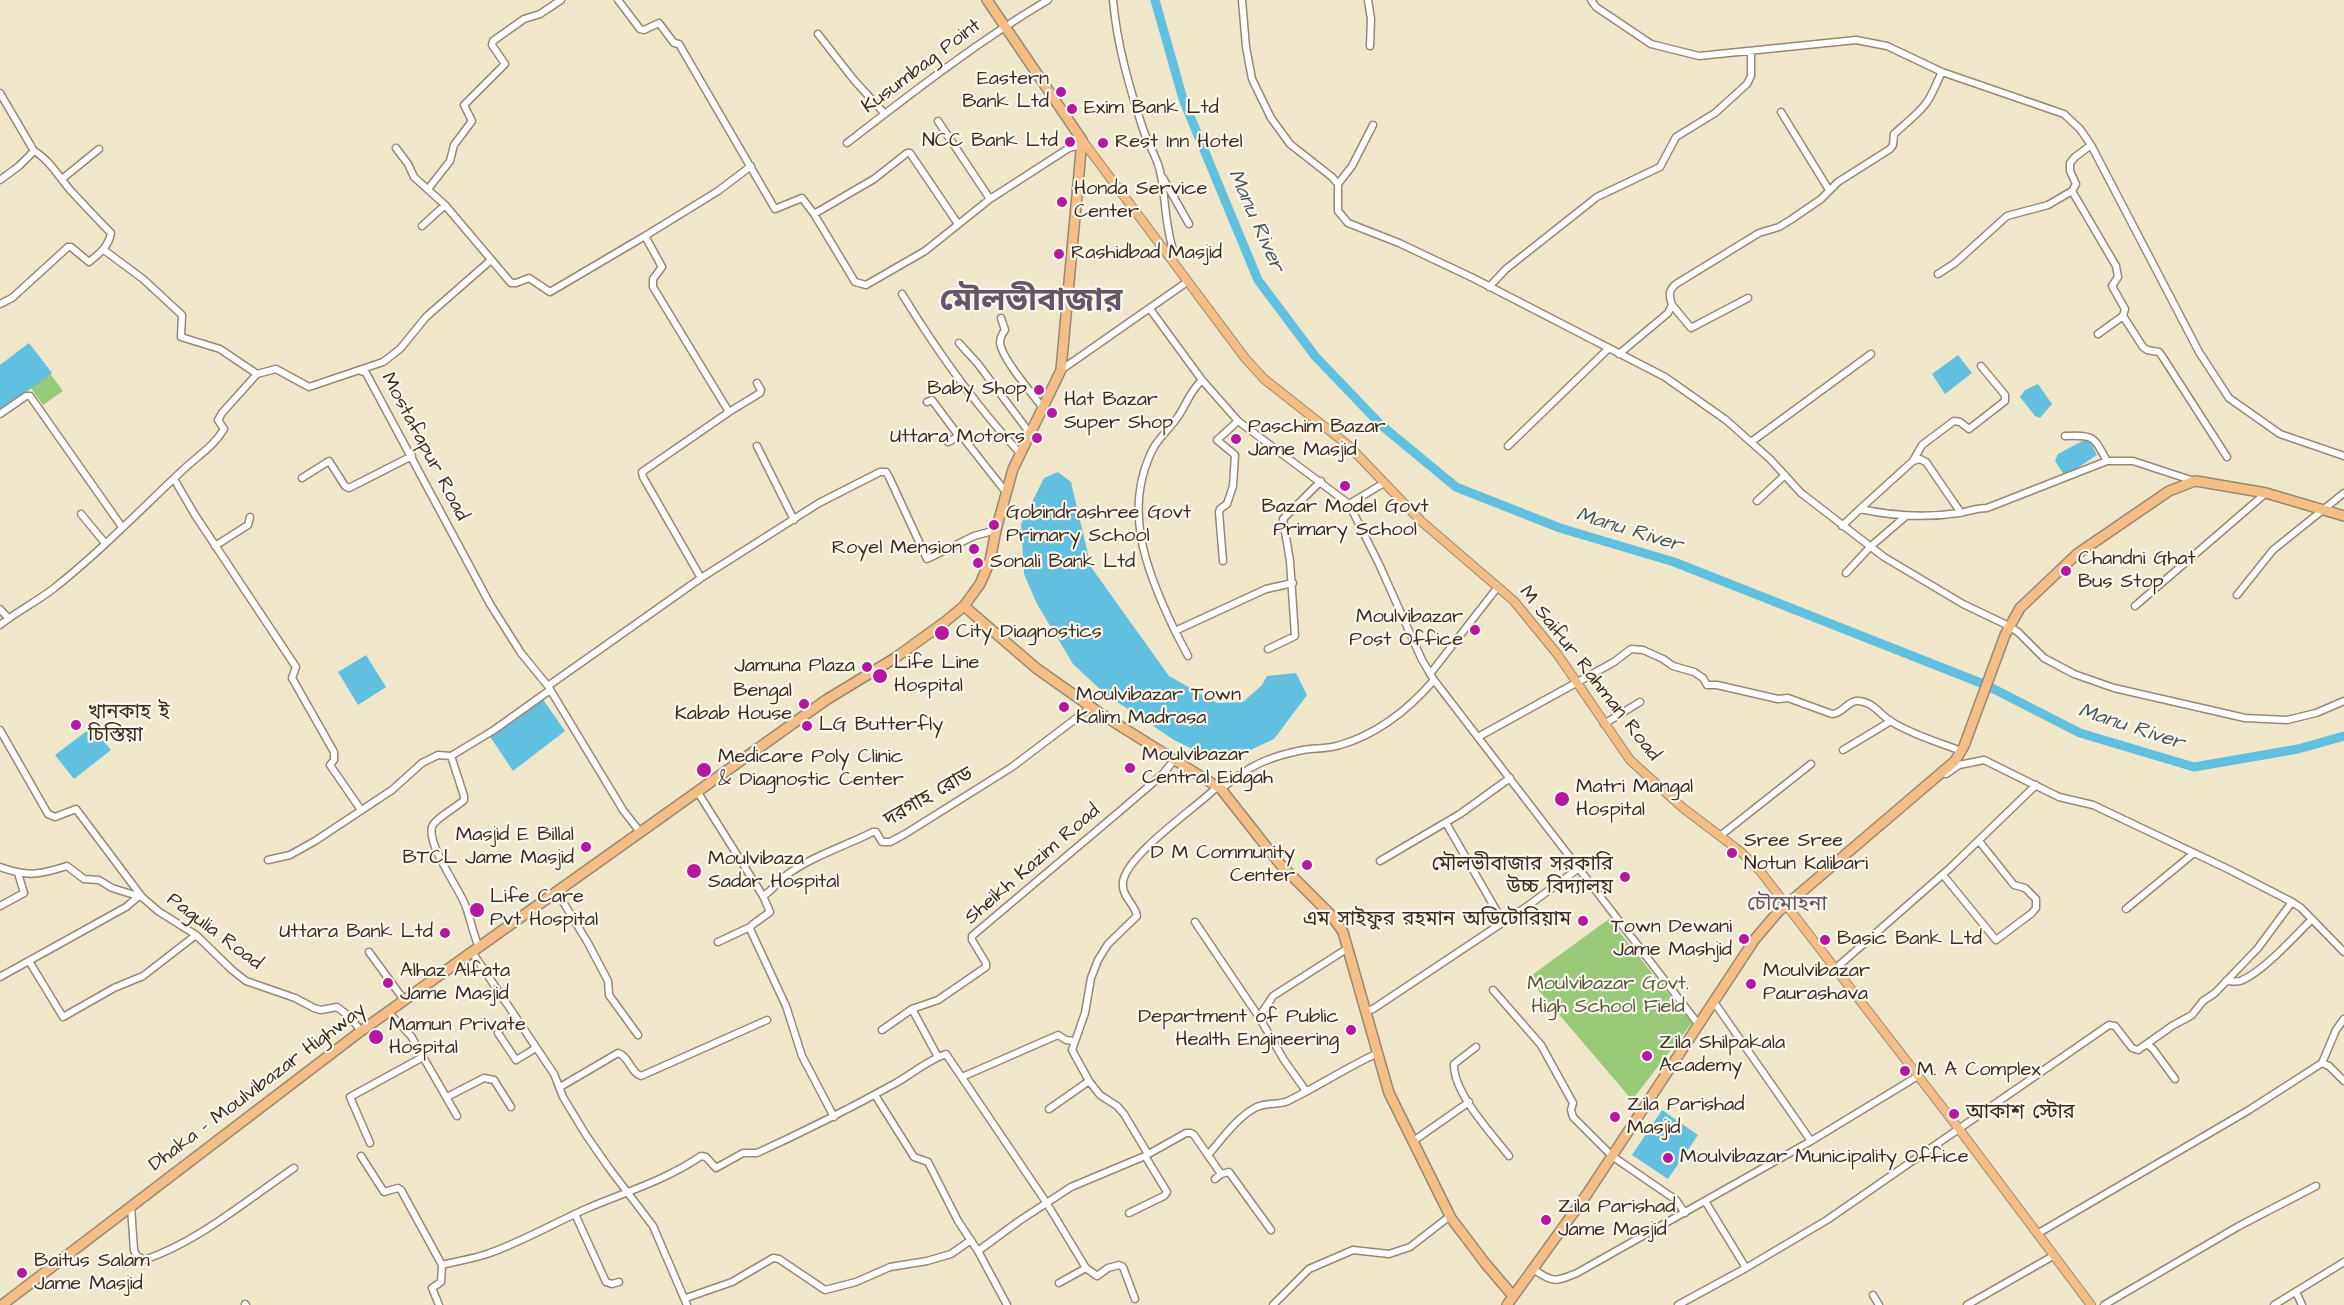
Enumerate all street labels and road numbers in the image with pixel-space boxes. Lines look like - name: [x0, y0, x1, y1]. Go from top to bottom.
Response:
- street label: Kusumbag Point: [858, 14, 986, 120]
- street label: Mostafapur Road: [375, 369, 473, 525]
- street label: M Saifur Rahman Road: [1513, 582, 1665, 766]
- street label: দরগাহ রোড: [880, 763, 978, 833]
- street label: Sheikh Kazim Road: [960, 800, 1106, 930]
- street label: Pagulia Road: [161, 888, 267, 976]
- street label: Dhaka - Moulvibazar Highway: [145, 999, 371, 1177]

